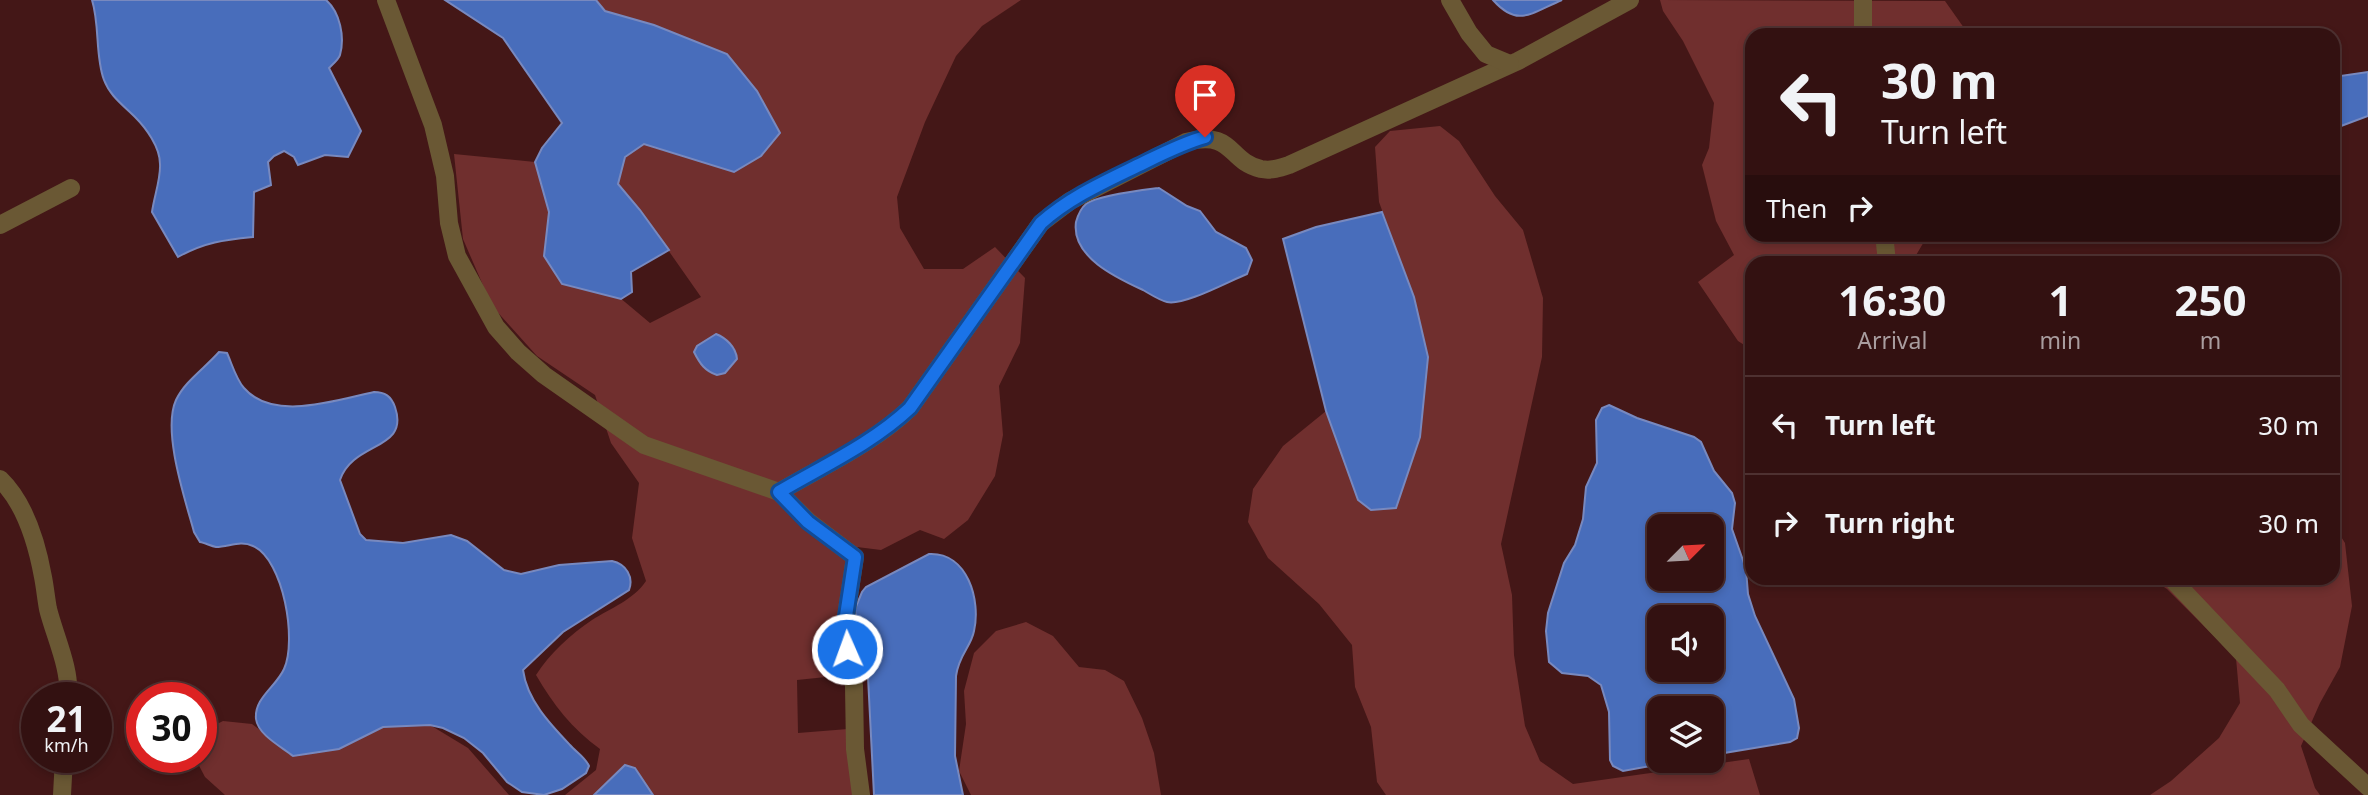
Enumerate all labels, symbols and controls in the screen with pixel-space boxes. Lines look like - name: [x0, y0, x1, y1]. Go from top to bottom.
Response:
- text: 30 m: [1881, 47, 1998, 113]
- icon: left: [1766, 56, 1857, 147]
- pin: [1175, 65, 1235, 137]
- icon: arrive: [1186, 76, 1224, 114]
- text: Turn left: [1881, 110, 2007, 153]
- icon: right: [1841, 189, 1879, 227]
- text: Then: [1766, 190, 1827, 226]
- text: 16:30: [1838, 271, 1946, 328]
- text: 1: [2048, 271, 2072, 328]
- text: 250: [2175, 271, 2247, 328]
- text: Arrival: [1857, 324, 1927, 356]
- text: min: [2040, 324, 2081, 356]
- text: m: [2200, 324, 2221, 356]
- icon: left: [1766, 406, 1804, 444]
- text: Turn left: [1825, 407, 1936, 443]
- text: 30 m: [2258, 407, 2319, 443]
- icon: right: [1766, 504, 1804, 542]
- text: Turn right: [1825, 505, 1955, 541]
- text: 30 m: [2258, 505, 2319, 541]
- north arrow: [1647, 514, 1724, 592]
- map controls: [1647, 514, 1724, 773]
- button: sound: [1647, 605, 1724, 682]
- position arrow: [810, 612, 884, 686]
- speed limit sign: 30: [126, 682, 217, 773]
- text: 21: [46, 695, 87, 742]
- button: layers: [1647, 696, 1724, 773]
- text: km/h: [44, 733, 89, 757]

